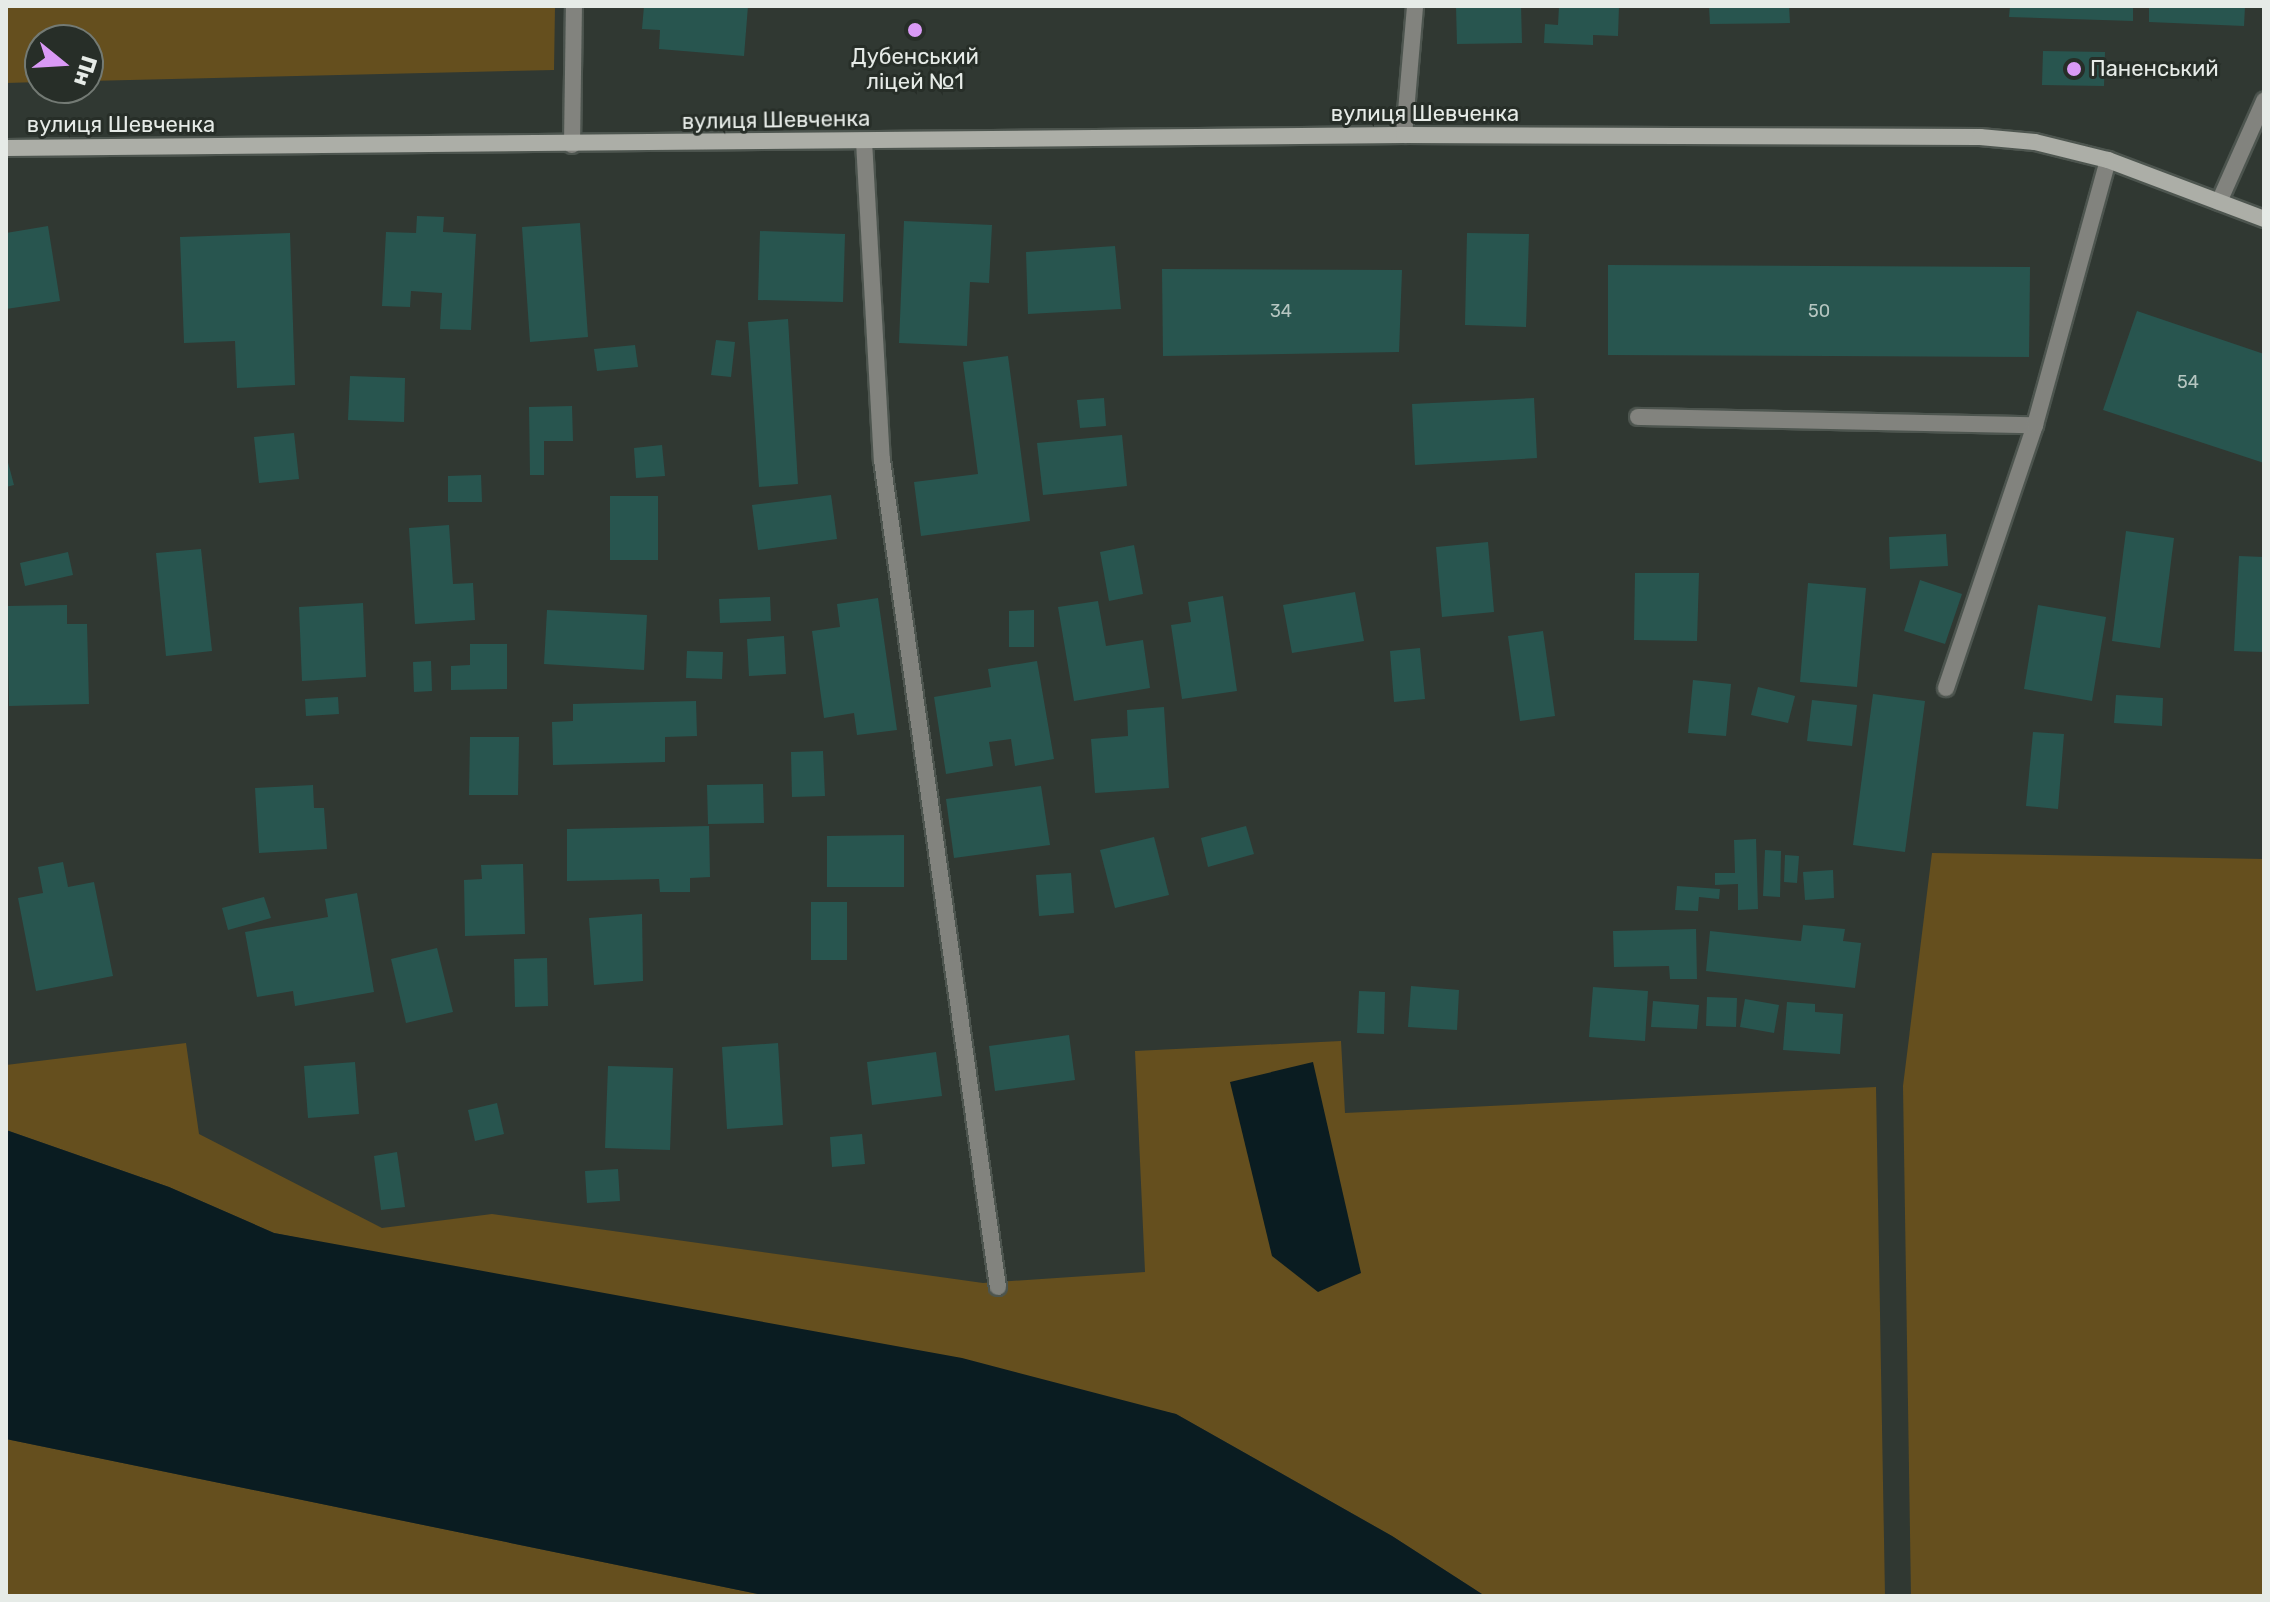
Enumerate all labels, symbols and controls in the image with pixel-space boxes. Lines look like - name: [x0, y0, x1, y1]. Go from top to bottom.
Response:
- marker: Дубенський ліцей №1: [906, 21, 924, 39]
- north arrow: [24, 24, 104, 104]
- place label: Дубенський ліцей №1: [851, 43, 979, 94]
- text: Пн: [68, 52, 103, 90]
- place label: Паненський: [2090, 56, 2219, 82]
- marker: Паненський: [2065, 60, 2083, 78]
- street label: вулиця Шевченка: [1331, 101, 1519, 127]
- street label: вулиця Шевченка: [682, 105, 870, 135]
- street label: вулиця Шевченка: [27, 112, 215, 138]
- house number: 34: [1270, 300, 1292, 322]
- house number: 50: [1808, 300, 1830, 322]
- house number: 54: [2177, 371, 2199, 393]

